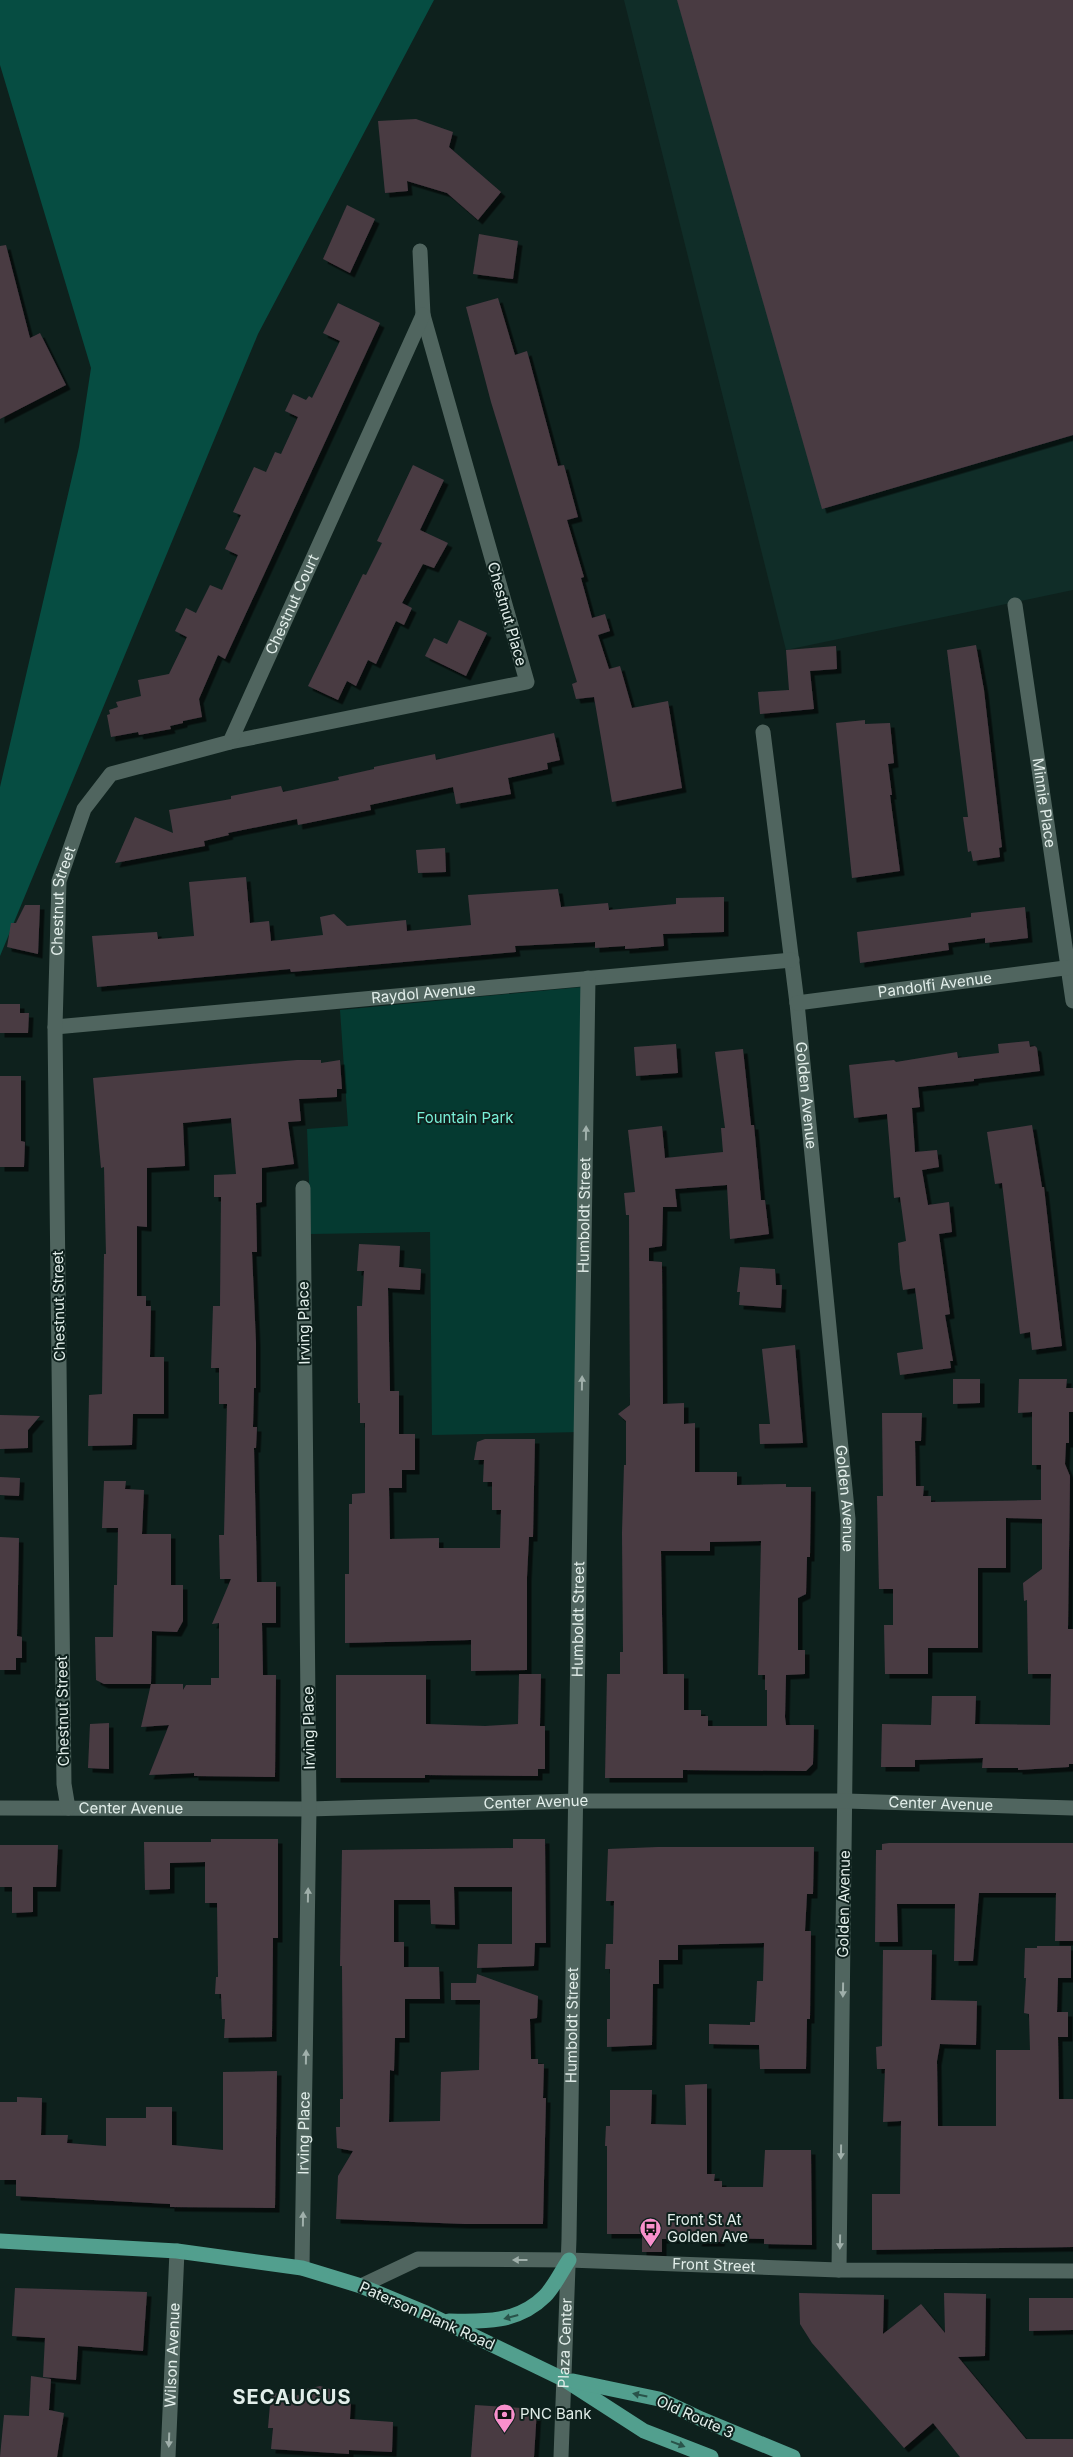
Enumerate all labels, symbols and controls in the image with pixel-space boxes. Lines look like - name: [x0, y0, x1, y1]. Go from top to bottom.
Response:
- street label: Chestnut Court: [261, 551, 323, 657]
- street label: Chestnut Place: [484, 560, 531, 668]
- street label: Minnie Place: [1029, 757, 1060, 849]
- street label: Chestnut Street: [47, 844, 79, 956]
- street label: Pandolfi Avenue: [877, 968, 993, 1001]
- street label: Raydol Avenue: [370, 979, 476, 1007]
- street label: Golden Avenue: [792, 1041, 821, 1150]
- park label: Fountain Park: [416, 1108, 514, 1127]
- one-way arrow: [582, 1125, 590, 1141]
- street label: Humboldt Street: [574, 1157, 594, 1273]
- street label: Chestnut Street: [48, 1250, 69, 1361]
- street label: Irving Place: [293, 1281, 314, 1365]
- one-way arrow: [579, 1375, 587, 1391]
- street label: Golden Avenue: [832, 1444, 858, 1552]
- street label: Humboldt Street: [567, 1561, 588, 1677]
- street label: Chestnut Street: [52, 1655, 73, 1766]
- street label: Irving Place: [298, 1686, 319, 1770]
- street label: Center Avenue: [483, 1791, 588, 1813]
- street label: Center Avenue: [888, 1792, 993, 1815]
- street label: Center Avenue: [79, 1798, 183, 1818]
- street label: Golden Avenue: [833, 1850, 854, 1958]
- one-way arrow: [304, 1886, 312, 1902]
- street label: Humboldt Street: [561, 1967, 582, 2083]
- one-way arrow: [839, 1982, 847, 1998]
- one-way arrow: [302, 2049, 310, 2065]
- street label: Irving Place: [293, 2091, 314, 2175]
- one-way arrow: [837, 2145, 845, 2161]
- place label: Front St At Golden Ave: [667, 2210, 748, 2246]
- one-way arrow: [299, 2211, 307, 2227]
- bus stop icon: Front St At Golden Ave: [639, 2217, 663, 2248]
- one-way arrow: [836, 2234, 844, 2250]
- street label: Front Street: [672, 2254, 756, 2276]
- one-way arrow: [512, 2256, 528, 2264]
- street label: Paterson Plank Road: [357, 2277, 498, 2354]
- street label: Plaza Center: [554, 2297, 576, 2389]
- street label: Wilson Avenue: [160, 2302, 184, 2408]
- one-way arrow: [503, 2313, 518, 2321]
- district label: SECAUCUS: [232, 2385, 352, 2409]
- one-way arrow: [633, 2391, 648, 2399]
- street label: Old Route 3: [654, 2391, 737, 2442]
- bank icon: PNC Bank: [492, 2402, 516, 2433]
- place label: PNC Bank: [520, 2404, 592, 2423]
- one-way arrow: [165, 2432, 173, 2448]
- one-way arrow: [670, 2441, 685, 2448]

